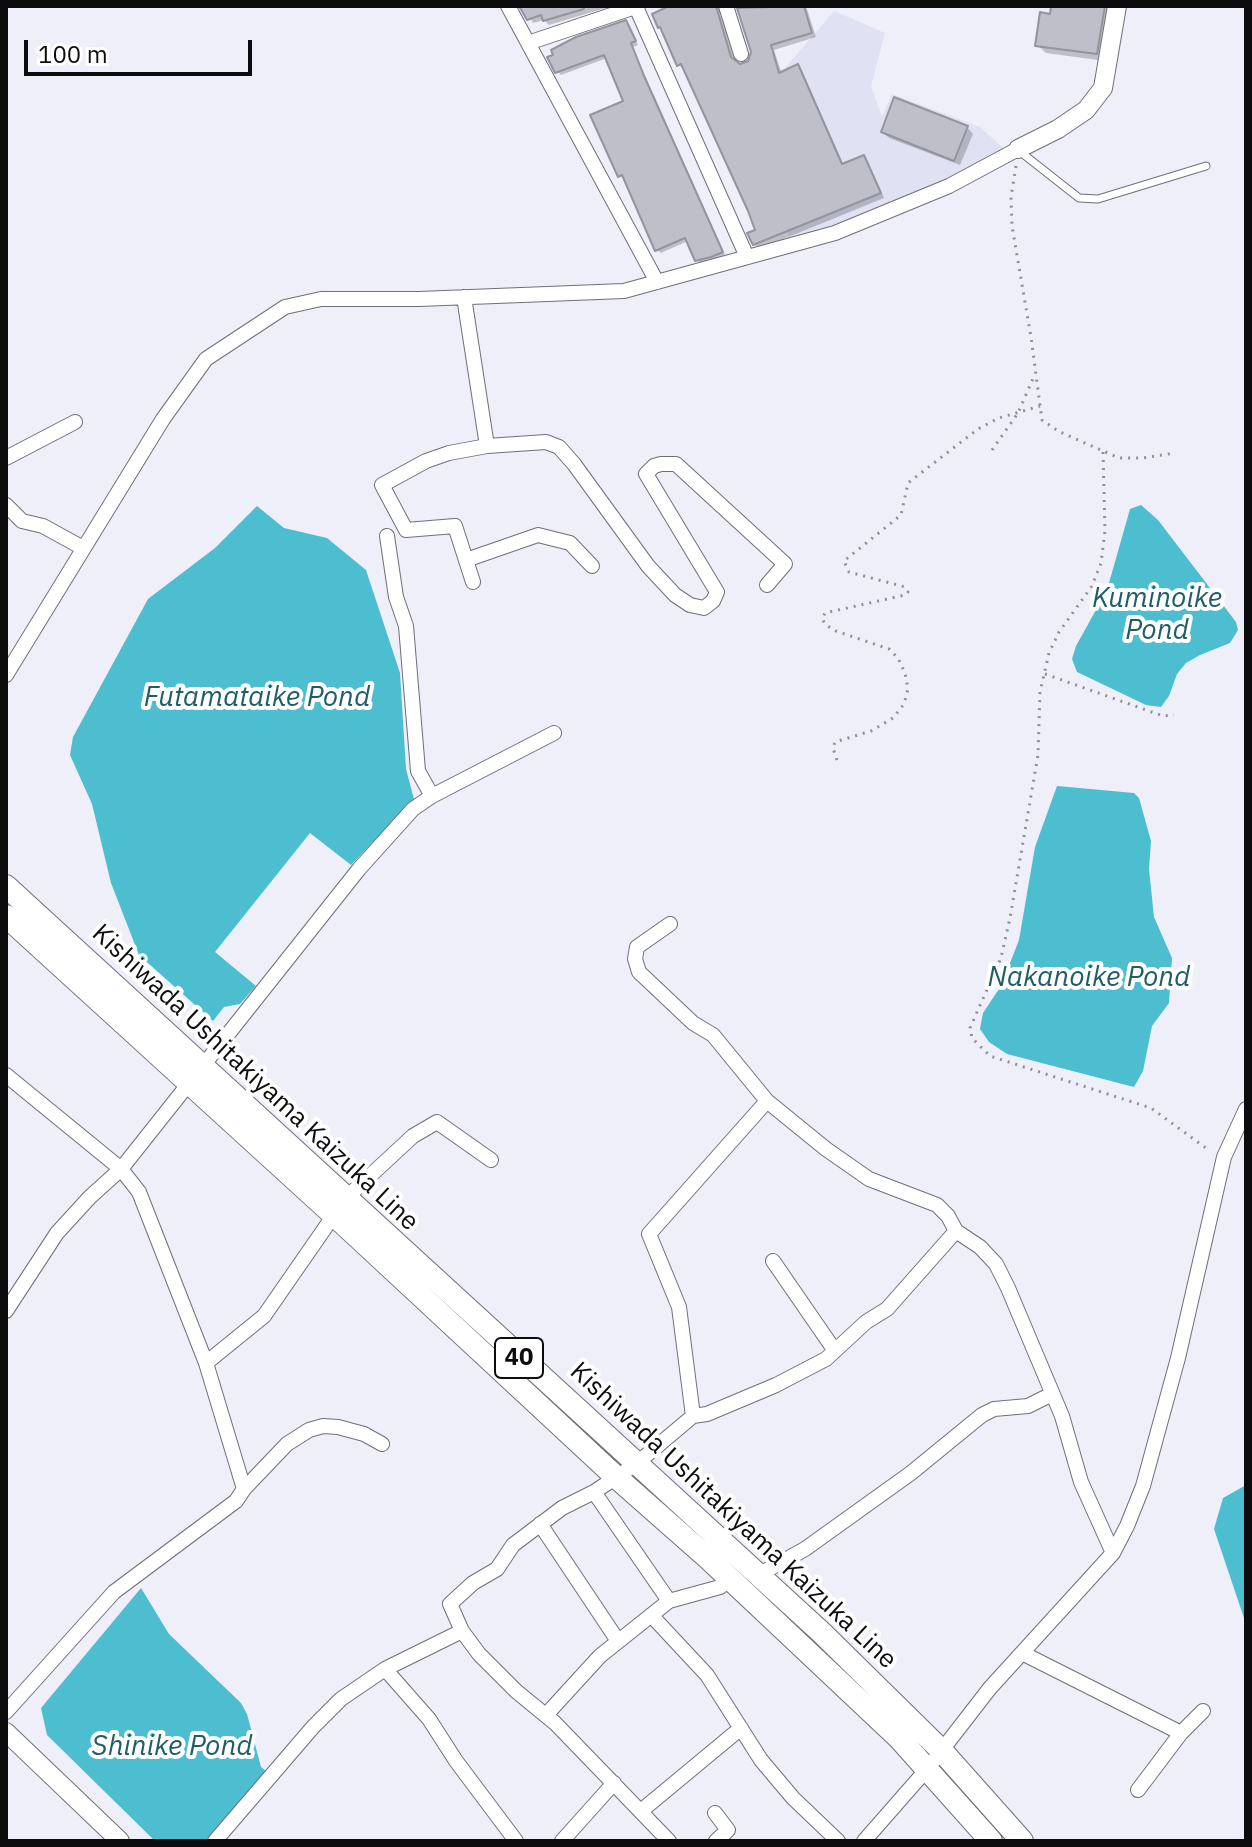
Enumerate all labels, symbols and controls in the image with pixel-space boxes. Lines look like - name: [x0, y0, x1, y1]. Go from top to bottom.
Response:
- scale bar: [28, 24, 256, 74]
- text: 100 m: [38, 38, 108, 70]
- water label: Kuminoike Pond: [1092, 582, 1222, 648]
- water label: Futamataike Pond: [144, 681, 370, 715]
- street label: Kishiwada Ushitakiyama Kaizuka Line: [85, 918, 425, 1238]
- water label: Nakanoike Pond: [988, 961, 1190, 995]
- road number: 40: [495, 1338, 543, 1378]
- street label: Kishiwada Ushitakiyama Kaizuka Line: [563, 1356, 903, 1676]
- water label: Shinike Pond: [91, 1730, 253, 1764]

